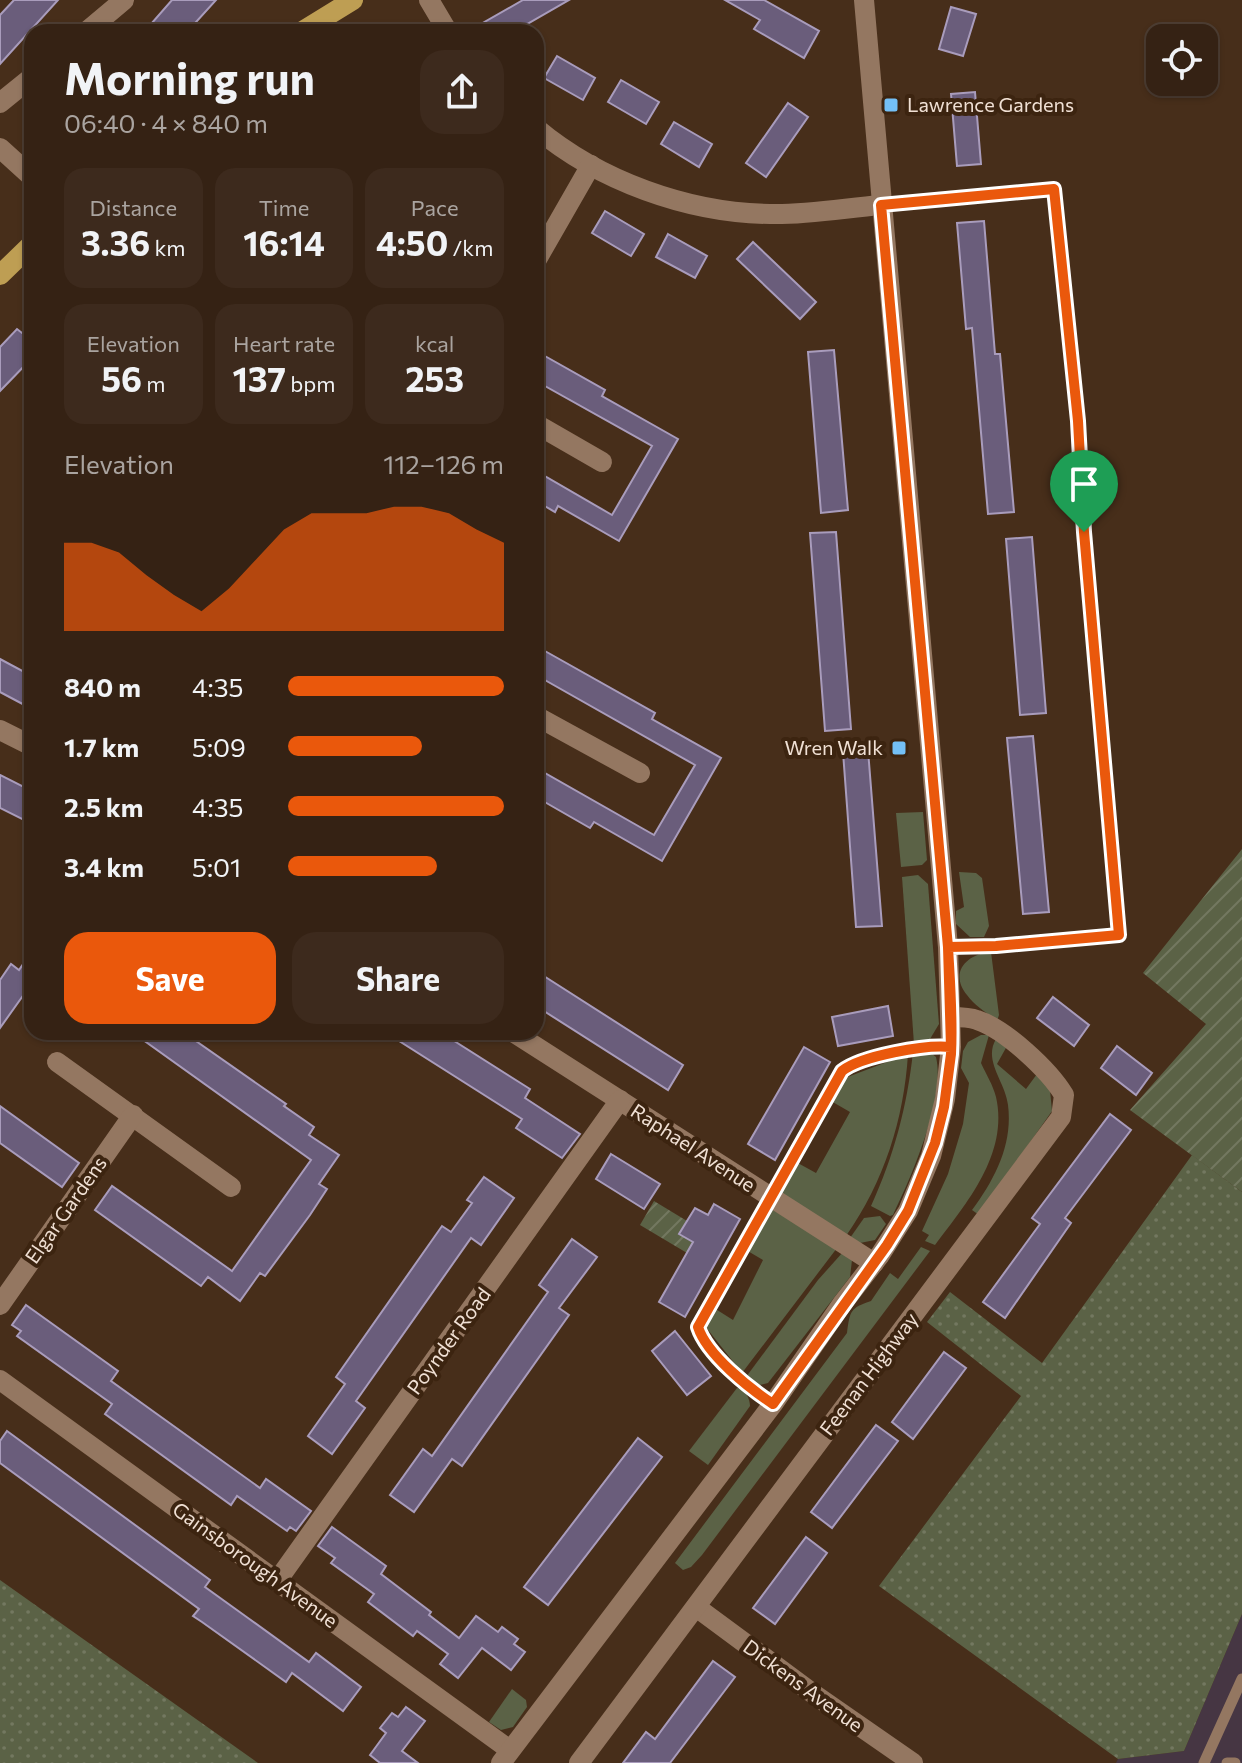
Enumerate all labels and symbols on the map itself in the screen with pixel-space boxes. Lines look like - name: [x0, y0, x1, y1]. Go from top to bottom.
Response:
- place label: Lawrence Gardens: [907, 92, 1074, 116]
- marker: Lawrence Gardens: [882, 96, 900, 114]
- pin: [1050, 450, 1118, 532]
- place label: Wren Walk: [784, 735, 883, 759]
- marker: Wren Walk: [890, 739, 908, 757]
- street label: Raphael Avenue: [627, 1098, 760, 1196]
- street label: Elgar Gardens: [19, 1151, 111, 1268]
- street label: Poynder Road: [401, 1282, 495, 1399]
- street label: Feenan Highway: [814, 1307, 922, 1440]
- street label: Gainsborough Avenue: [168, 1496, 343, 1632]
- street label: Dickens Avenue: [739, 1634, 868, 1737]

